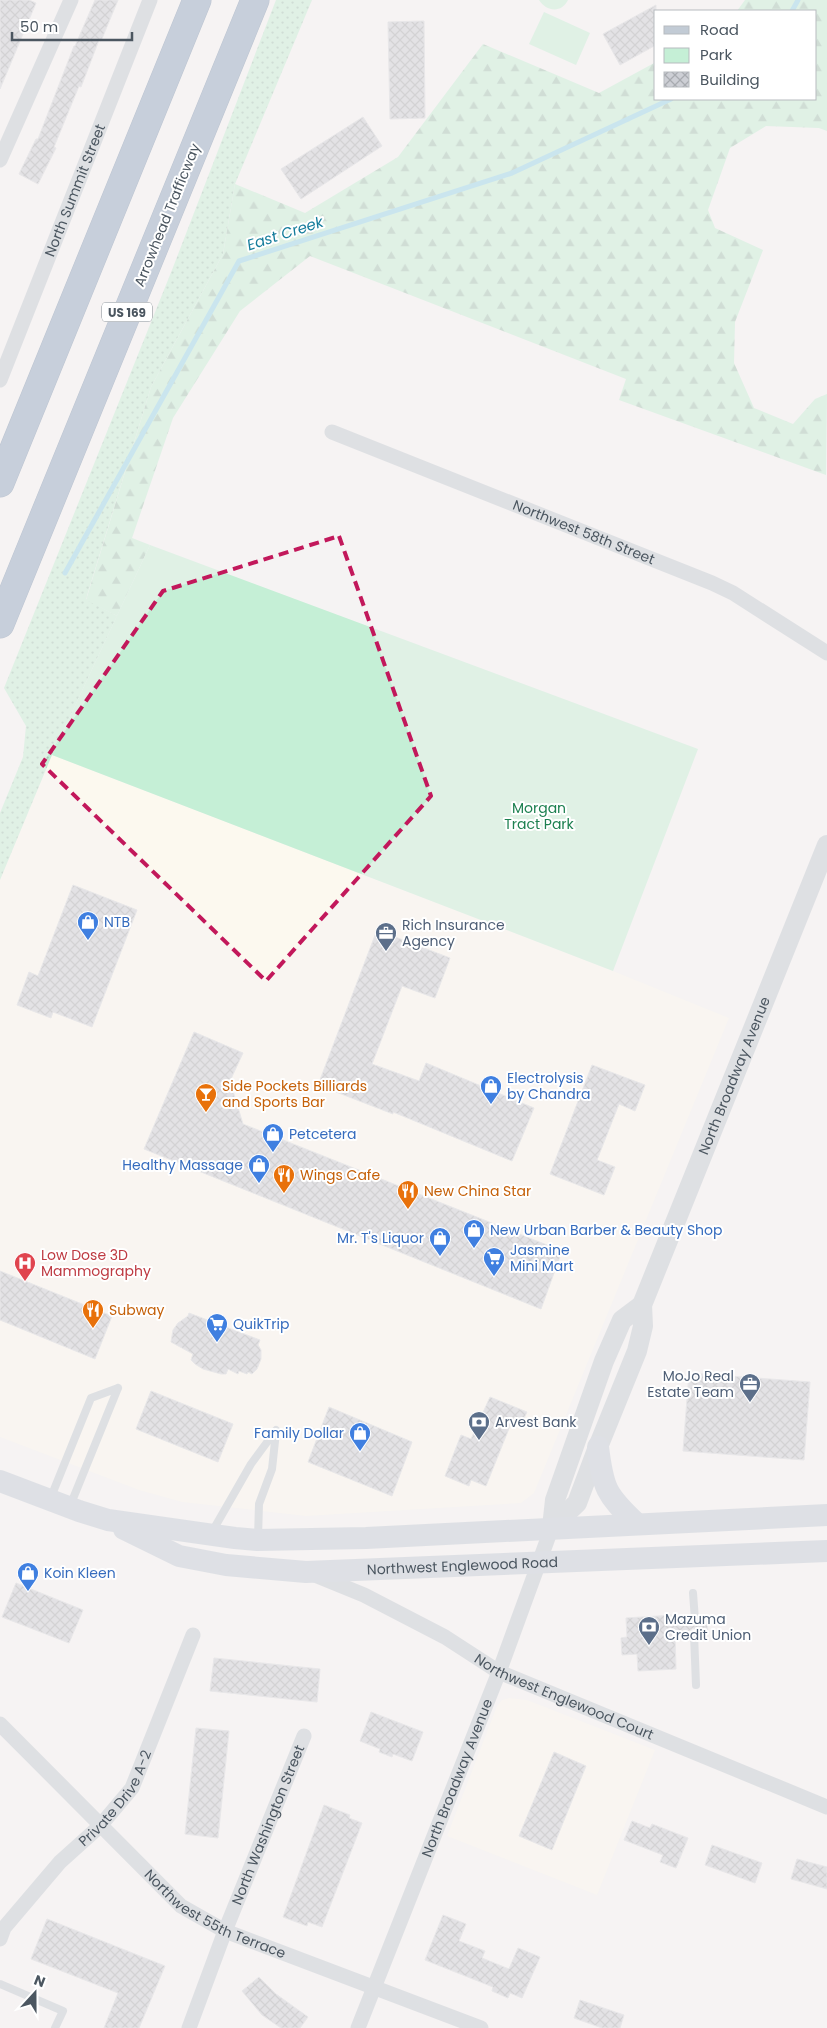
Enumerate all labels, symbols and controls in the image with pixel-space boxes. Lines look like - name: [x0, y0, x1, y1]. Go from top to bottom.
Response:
- scale bar: [12, 10, 132, 42]
- legend: [654, 10, 817, 100]
- text: 50 m: [20, 16, 58, 37]
- text: Road: [700, 19, 739, 40]
- text: Park: [700, 44, 732, 65]
- text: Building: [700, 69, 760, 90]
- street label: North Summit Street: [40, 121, 110, 260]
- street label: Arrowhead Trafficway: [129, 140, 205, 290]
- water label: East Creek: [244, 210, 327, 255]
- road number: US 169: [102, 302, 152, 322]
- street label: Northwest 58th Street: [510, 495, 658, 569]
- park label: Morgan Tract Park: [504, 798, 575, 834]
- shop icon: NTB: [76, 910, 100, 941]
- place label: NTB: [104, 912, 130, 932]
- place label: Rich Insurance Agency: [402, 915, 505, 951]
- office icon: Rich Insurance Agency: [374, 921, 398, 952]
- street label: North Broadway Avenue: [693, 993, 775, 1158]
- place label: Electrolysis by Chandra: [507, 1068, 590, 1104]
- shop icon: Electrolysis by Chandra: [479, 1074, 503, 1105]
- place label: Side Pockets Billiards and Sports Bar: [222, 1076, 367, 1112]
- bar icon: Side Pockets Billiards and Sports Bar: [194, 1082, 218, 1113]
- shop icon: Petcetera: [261, 1122, 285, 1153]
- place label: Petcetera: [289, 1124, 357, 1144]
- shop icon: Healthy Massage: [247, 1153, 271, 1184]
- place label: Healthy Massage: [122, 1155, 243, 1175]
- restaurant icon: Wings Cafe: [272, 1163, 296, 1194]
- place label: Wings Cafe: [300, 1165, 380, 1185]
- restaurant icon: New China Star: [396, 1179, 420, 1210]
- place label: New China Star: [424, 1181, 531, 1201]
- shop icon: New Urban Barber & Beauty Shop: [462, 1218, 486, 1249]
- place label: New Urban Barber & Beauty Shop: [490, 1220, 723, 1240]
- shop icon: Mr. T's Liquor: [428, 1226, 452, 1257]
- place label: Mr. T's Liquor: [337, 1228, 424, 1248]
- place label: Jasmine Mini Mart: [510, 1240, 573, 1276]
- place label: Low Dose 3D Mammography: [41, 1245, 151, 1281]
- supermarket icon: Jasmine Mini Mart: [482, 1246, 506, 1277]
- hospital icon: Low Dose 3D Mammography: [13, 1251, 37, 1282]
- restaurant icon: Subway: [81, 1298, 105, 1329]
- place label: Subway: [109, 1300, 165, 1320]
- supermarket icon: QuikTrip: [205, 1312, 229, 1343]
- place label: QuikTrip: [233, 1314, 289, 1334]
- place label: MoJo Real Estate Team: [647, 1366, 734, 1402]
- office icon: MoJo Real Estate Team: [738, 1372, 762, 1403]
- bank icon: Arvest Bank: [467, 1410, 491, 1441]
- place label: Arvest Bank: [495, 1412, 577, 1432]
- shop icon: Family Dollar: [348, 1421, 372, 1452]
- place label: Family Dollar: [254, 1423, 344, 1443]
- street label: Northwest Englewood Road: [366, 1552, 558, 1580]
- shop icon: Koin Kleen: [16, 1561, 40, 1592]
- place label: Koin Kleen: [44, 1563, 116, 1583]
- place label: Mazuma Credit Union: [665, 1609, 751, 1645]
- bank icon: Mazuma Credit Union: [637, 1615, 661, 1646]
- street label: Northwest Englewood Court: [470, 1649, 657, 1745]
- street label: North Broadway Avenue: [417, 1695, 498, 1860]
- street label: North Washington Street: [227, 1742, 309, 1908]
- street label: Private Drive A-2: [74, 1747, 156, 1851]
- street label: Northwest 55th Terrace: [140, 1865, 289, 1963]
- north arrow: [10, 1968, 60, 2018]
- text: N: [31, 1970, 48, 1992]

